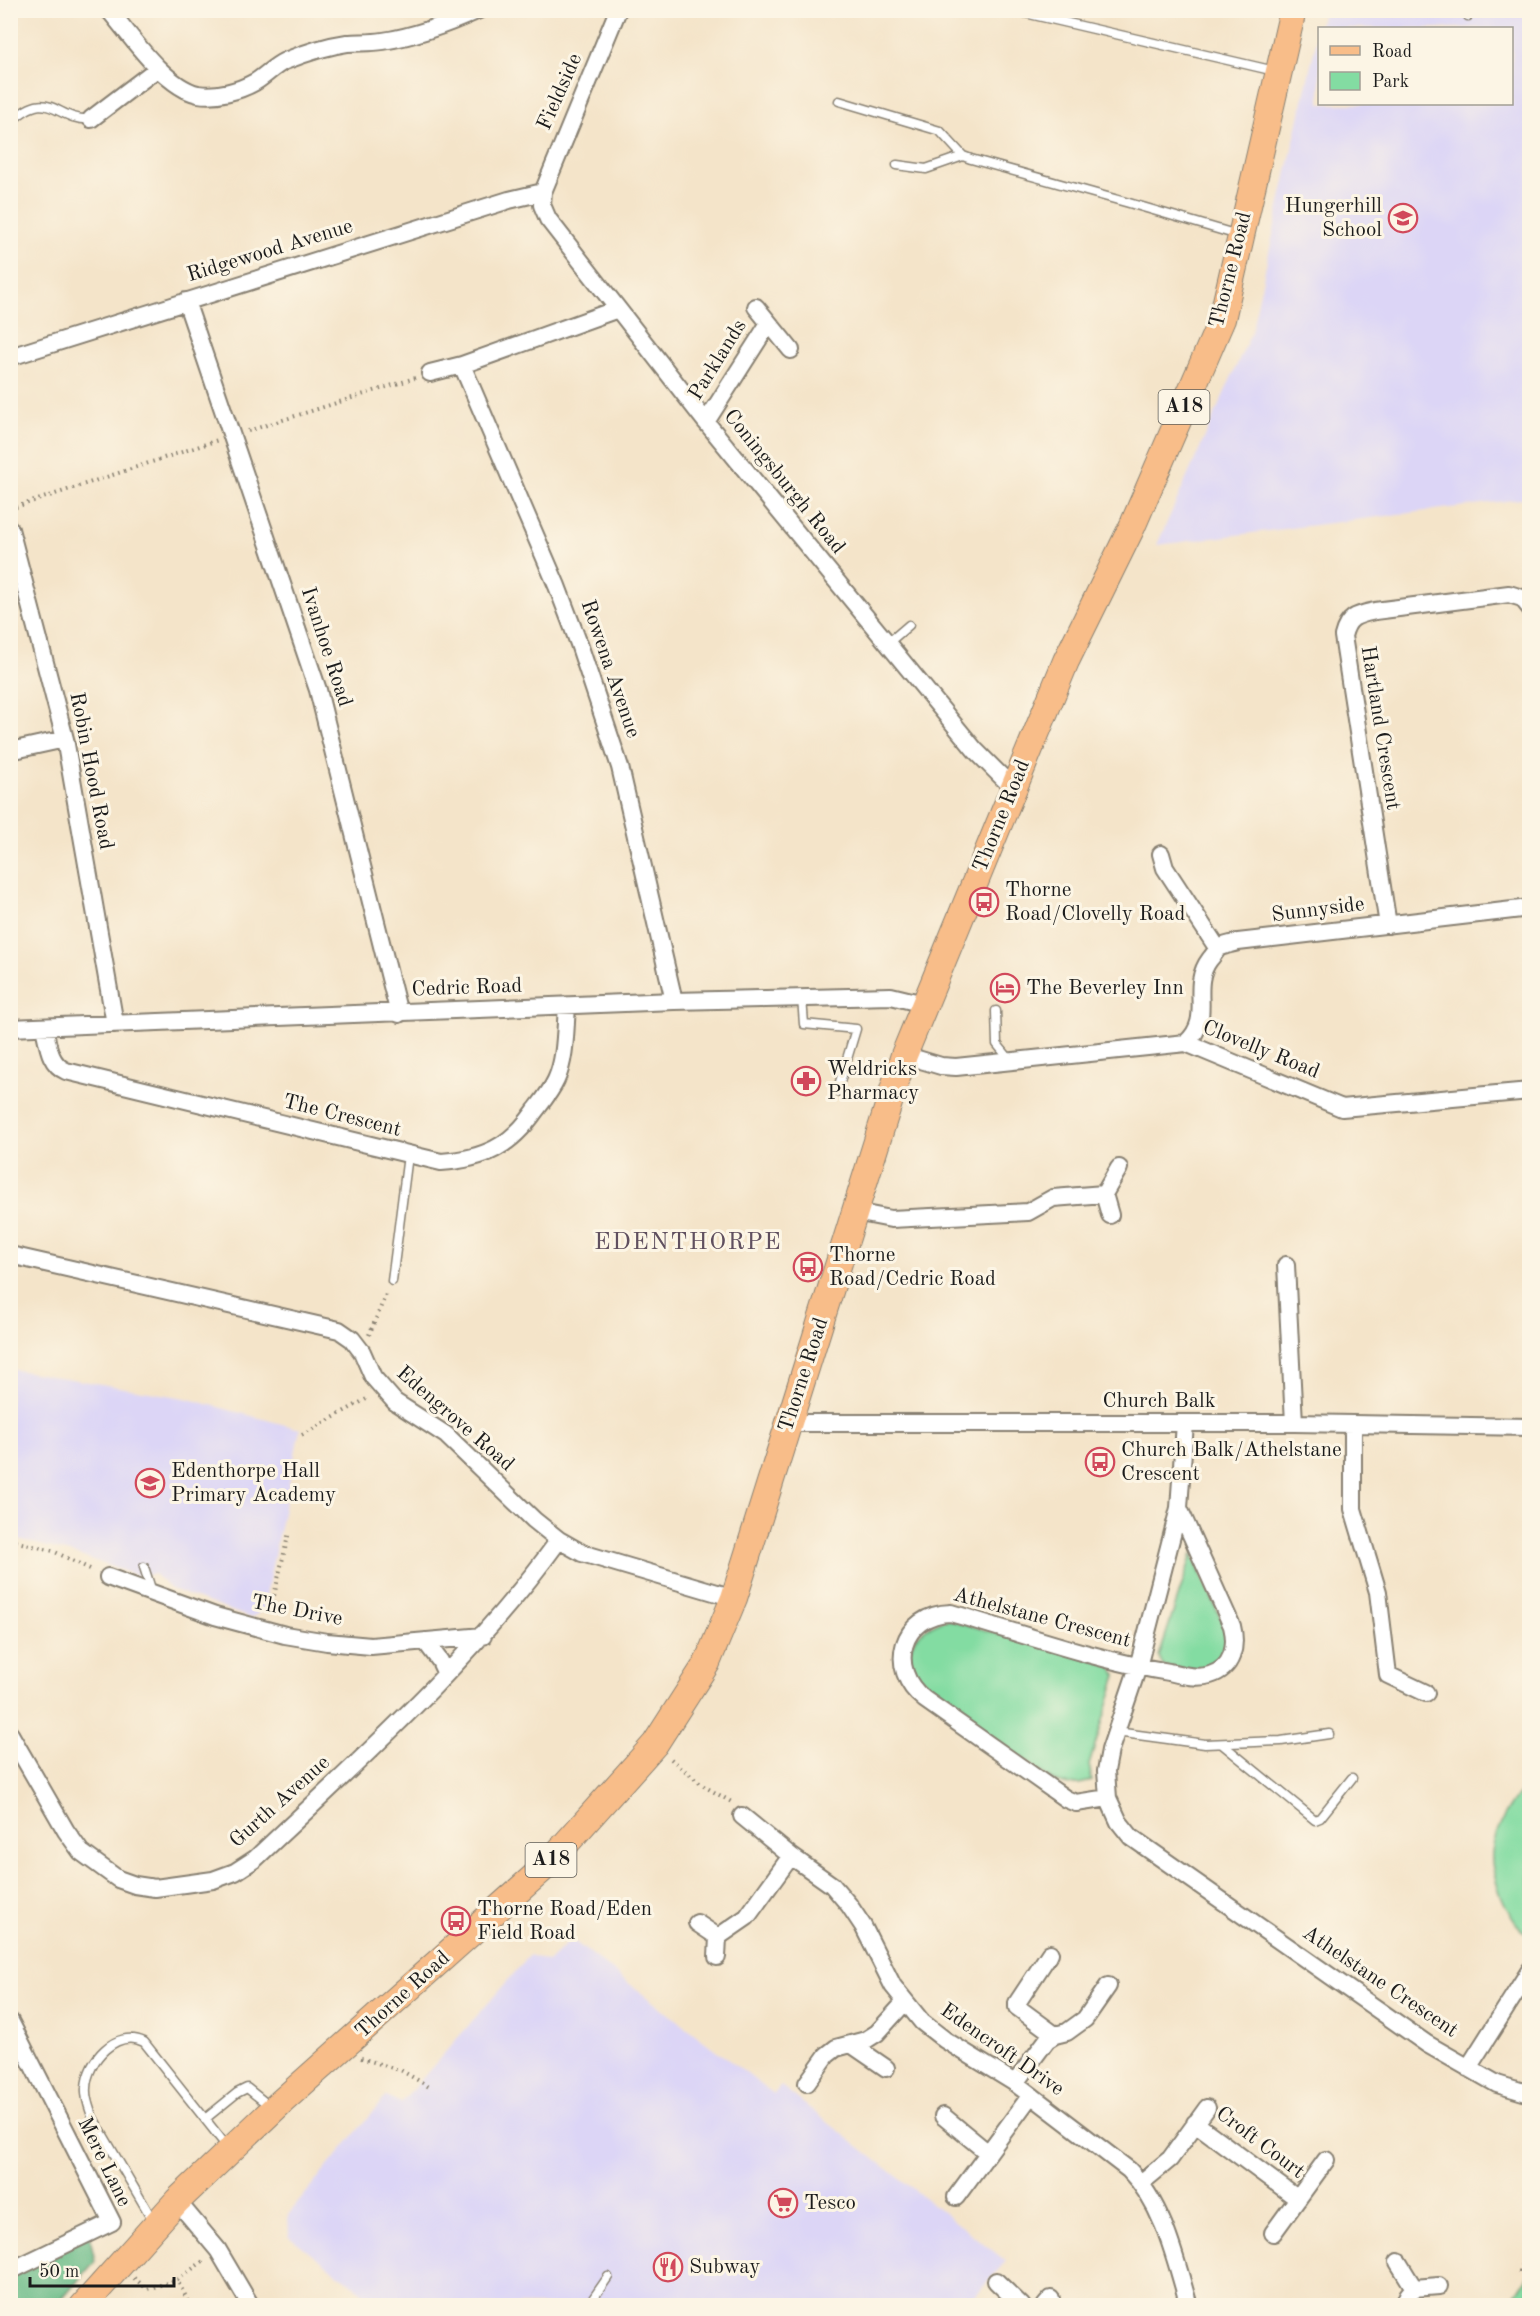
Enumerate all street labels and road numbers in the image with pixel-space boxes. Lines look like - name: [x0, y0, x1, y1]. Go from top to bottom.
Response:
- street label: Fieldside: [534, 50, 586, 134]
- street label: Thorne Road: [1206, 210, 1256, 330]
- street label: Ridgewood Avenue: [185, 216, 355, 286]
- street label: Parklands: [685, 316, 751, 404]
- road number: A18: [1158, 390, 1210, 424]
- street label: Coningsburgh Road: [719, 406, 849, 558]
- street label: Ivanhoe Road: [297, 584, 355, 710]
- street label: Rowena Avenue: [577, 597, 643, 741]
- street label: Hartland Crescent: [1357, 644, 1403, 812]
- street label: Robin Hood Road: [65, 690, 117, 852]
- street label: Thorne Road: [970, 757, 1034, 875]
- street label: Sunnyside: [1270, 894, 1366, 926]
- street label: Cedric Road: [411, 976, 523, 1000]
- street label: Clovelly Road: [1199, 1017, 1323, 1083]
- street label: The Crescent: [281, 1091, 403, 1141]
- street label: Thorne Road: [776, 1315, 832, 1435]
- street label: Edengrove Road: [392, 1362, 518, 1476]
- street label: Church Balk: [1102, 1391, 1216, 1412]
- street label: Athelstane Crescent: [951, 1584, 1133, 1652]
- street label: The Drive: [250, 1592, 344, 1630]
- street label: Gurth Avenue: [226, 1752, 334, 1852]
- road number: A18: [526, 1843, 576, 1877]
- street label: Athelstane Crescent: [1298, 1922, 1462, 2042]
- street label: Thorne Road: [352, 1947, 454, 2043]
- street label: Edencroft Drive: [936, 2000, 1068, 2100]
- street label: Croft Court: [1212, 2103, 1308, 2183]
- street label: Mere Lane: [73, 2114, 135, 2210]

